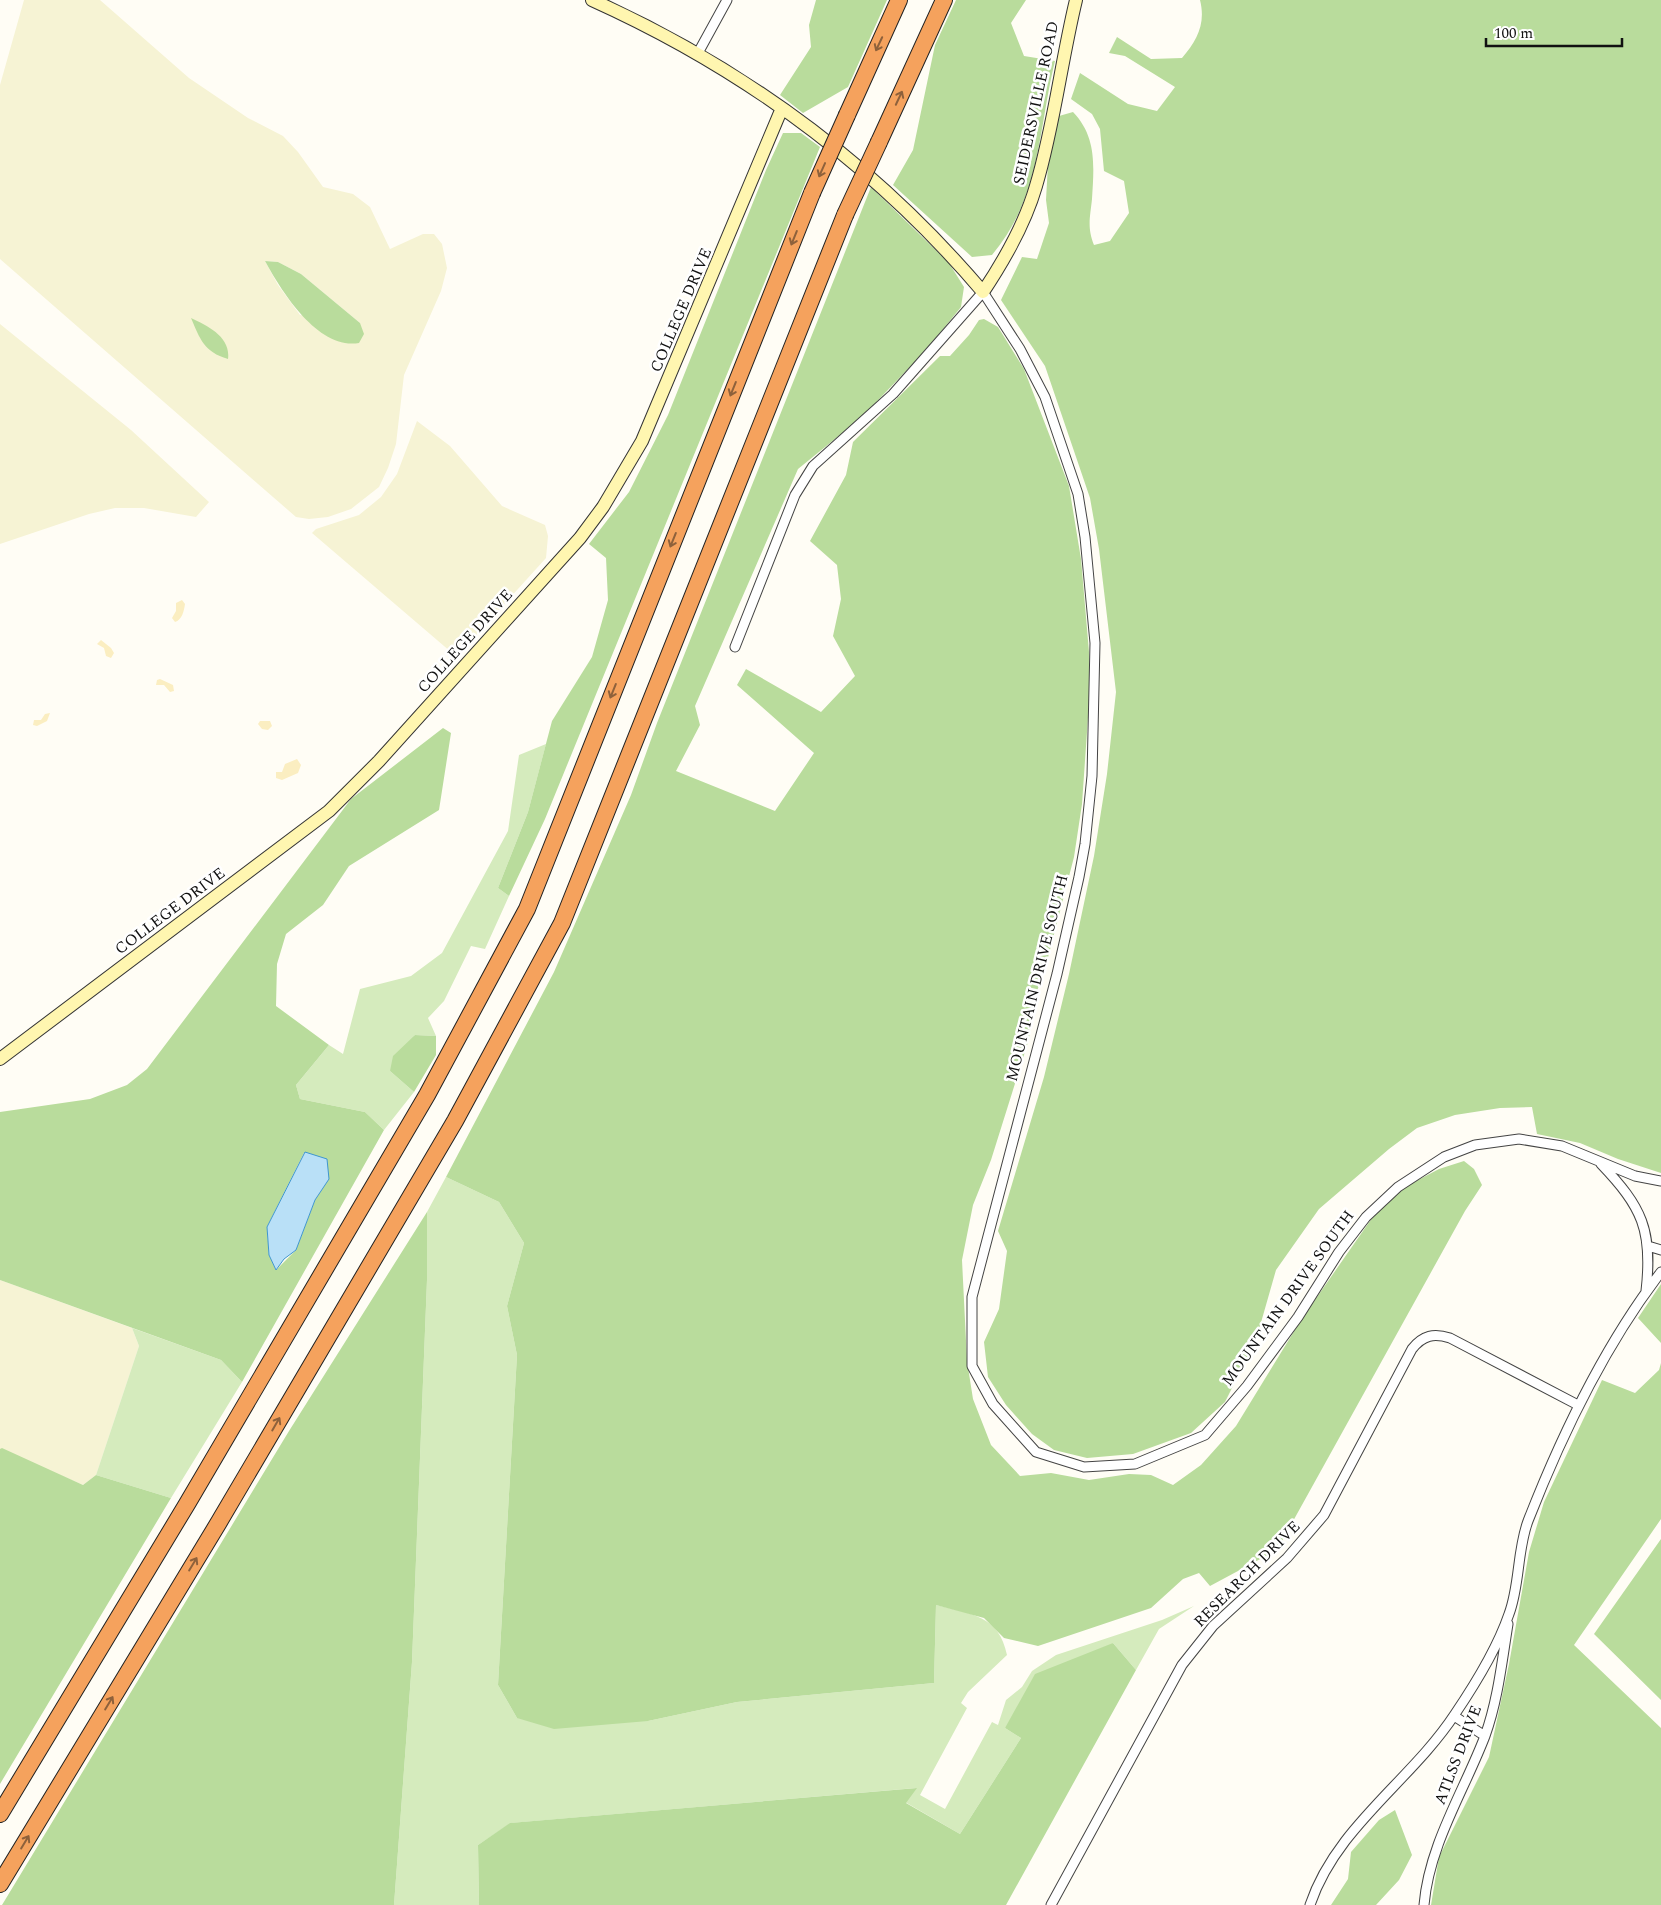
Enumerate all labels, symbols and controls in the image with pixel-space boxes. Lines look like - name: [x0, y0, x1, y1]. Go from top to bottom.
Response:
- scale bar: [1486, 15, 1622, 47]
- street label: SEIDERSVILLE ROAD: [1007, 19, 1065, 187]
- text: 100 m: [1494, 22, 1533, 45]
- one-way arrow: [874, 36, 883, 51]
- one-way arrow: [895, 91, 904, 106]
- one-way arrow: [817, 162, 827, 177]
- one-way arrow: [789, 230, 798, 245]
- street label: COLLEGE DRIVE: [644, 244, 718, 376]
- one-way arrow: [728, 381, 738, 396]
- one-way arrow: [668, 532, 678, 547]
- street label: COLLEGE DRIVE: [412, 584, 518, 698]
- one-way arrow: [608, 683, 618, 698]
- street label: COLLEGE DRIVE: [110, 861, 230, 961]
- street label: MOUNTAIN DRIVE SOUTH: [1000, 872, 1074, 1084]
- street label: MOUNTAIN DRIVE SOUTH: [1216, 1205, 1360, 1391]
- one-way arrow: [272, 1418, 282, 1432]
- street label: RESEARCH DRIVE: [1188, 1515, 1306, 1633]
- one-way arrow: [189, 1557, 199, 1571]
- one-way arrow: [105, 1696, 115, 1710]
- street label: ATLSS DRIVE: [1428, 1702, 1488, 1808]
- one-way arrow: [21, 1835, 31, 1849]

